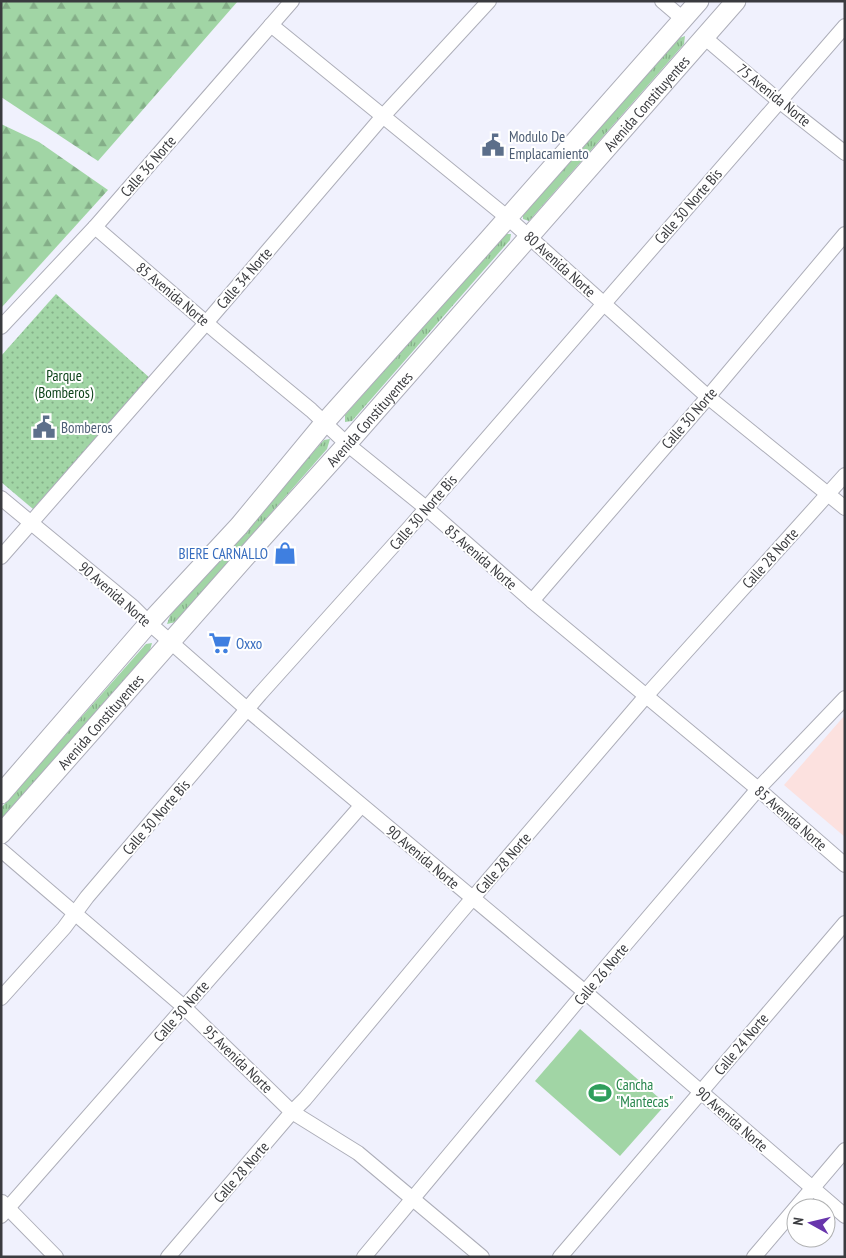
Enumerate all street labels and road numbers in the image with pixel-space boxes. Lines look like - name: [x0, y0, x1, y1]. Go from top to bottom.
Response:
- street label: Avenida Constituyentes: [599, 52, 693, 155]
- street label: 75 Avenida Norte: [733, 59, 815, 131]
- street label: Calle 36 Norte: [116, 131, 180, 201]
- street label: Calle 30 Norte Bis: [650, 164, 726, 248]
- street label: 80 Avenida Norte: [520, 227, 600, 301]
- street label: Calle 34 Norte: [212, 243, 276, 313]
- street label: 85 Avenida Norte: [133, 258, 213, 330]
- street label: Avenida Constituyentes: [322, 367, 416, 470]
- street label: Calle 30 Norte: [657, 383, 721, 453]
- street label: Calle 30 Norte Bis: [385, 470, 461, 554]
- street label: 85 Avenida Norte: [441, 520, 521, 594]
- street label: Calle 28 Norte: [738, 524, 802, 592]
- street label: 90 Avenida Norte: [75, 557, 155, 631]
- street label: Avenida Constituyentes: [53, 670, 147, 773]
- street label: Calle 30 Norte Bis: [118, 775, 194, 859]
- street label: 85 Avenida Norte: [751, 781, 831, 855]
- street label: 90 Avenida Norte: [383, 821, 463, 893]
- street label: Calle 28 Norte: [471, 828, 535, 898]
- street label: Calle 26 Norte: [570, 939, 632, 1009]
- street label: Calle 30 Norte: [149, 976, 213, 1046]
- street label: Calle 24 Norte: [710, 1009, 772, 1079]
- street label: 95 Avenida Norte: [199, 1021, 277, 1097]
- street label: 90 Avenida Norte: [692, 1082, 772, 1156]
- street label: Calle 28 Norte: [209, 1137, 273, 1207]

